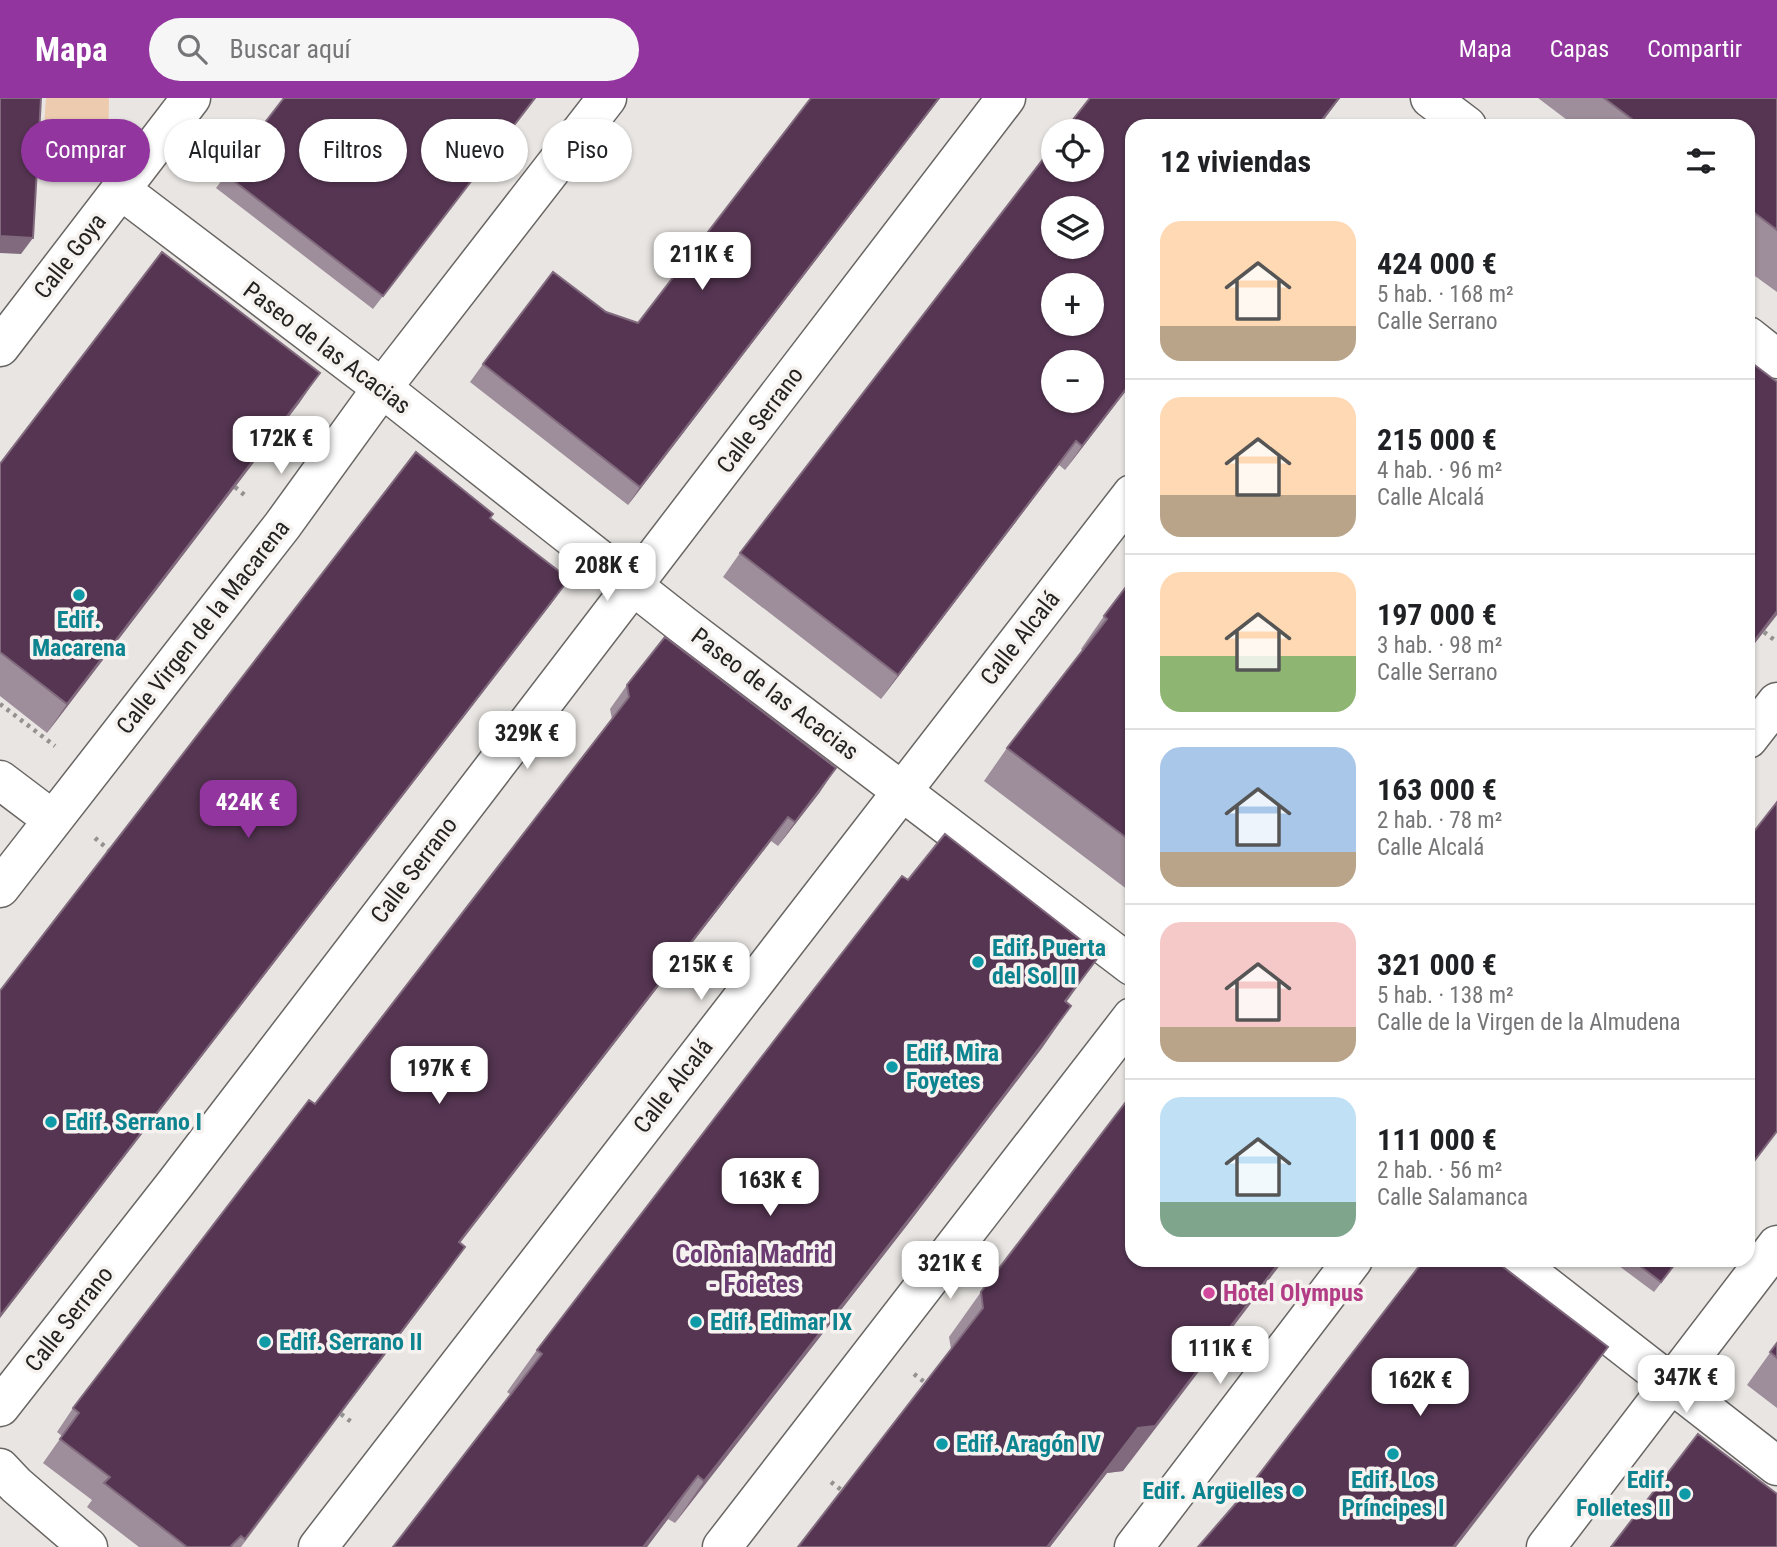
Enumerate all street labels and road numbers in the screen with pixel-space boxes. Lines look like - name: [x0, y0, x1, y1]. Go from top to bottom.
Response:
- street label: Calle Goya: [28, 208, 112, 304]
- street label: Paseo de las Acacias: [238, 276, 416, 420]
- street label: Calle Serrano: [711, 361, 809, 479]
- street label: Calle Virgen de la Macarena: [111, 514, 295, 740]
- street label: Calle Alcalá: [975, 585, 1065, 691]
- street label: Paseo de las Acacias: [686, 622, 864, 766]
- street label: Calle Serrano: [365, 811, 463, 929]
- street label: Calle Alcalá: [628, 1033, 718, 1139]
- street label: Calle Serrano: [19, 1261, 119, 1377]

